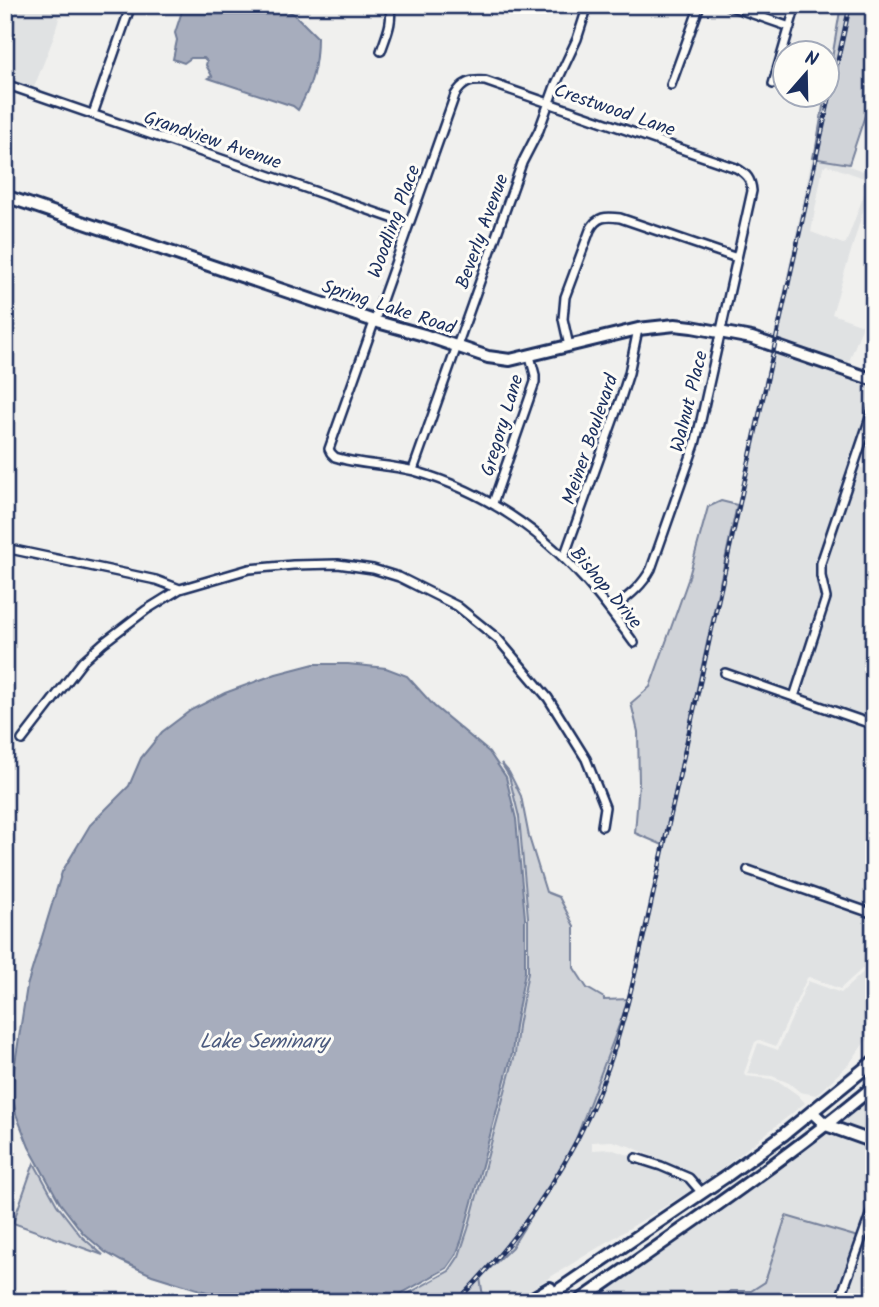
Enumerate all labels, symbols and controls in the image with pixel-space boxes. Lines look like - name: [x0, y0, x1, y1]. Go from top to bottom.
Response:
- north arrow: [770, 38, 840, 108]
- text: N: [800, 44, 822, 76]
- street label: Crestwood Lane: [550, 76, 680, 146]
- street label: Grandview Avenue: [139, 103, 286, 179]
- street label: Woodling Place: [361, 161, 429, 282]
- street label: Beverly Avenue: [448, 169, 518, 293]
- street label: Spring Lake Road: [318, 272, 460, 344]
- street label: Walnut Place: [663, 347, 717, 455]
- street label: Meiner Boulevard: [555, 370, 627, 509]
- street label: Gregory Lane: [473, 371, 533, 480]
- street label: Bishop Drive: [562, 540, 649, 637]
- water label: Lake Seminary: [199, 1026, 332, 1059]

